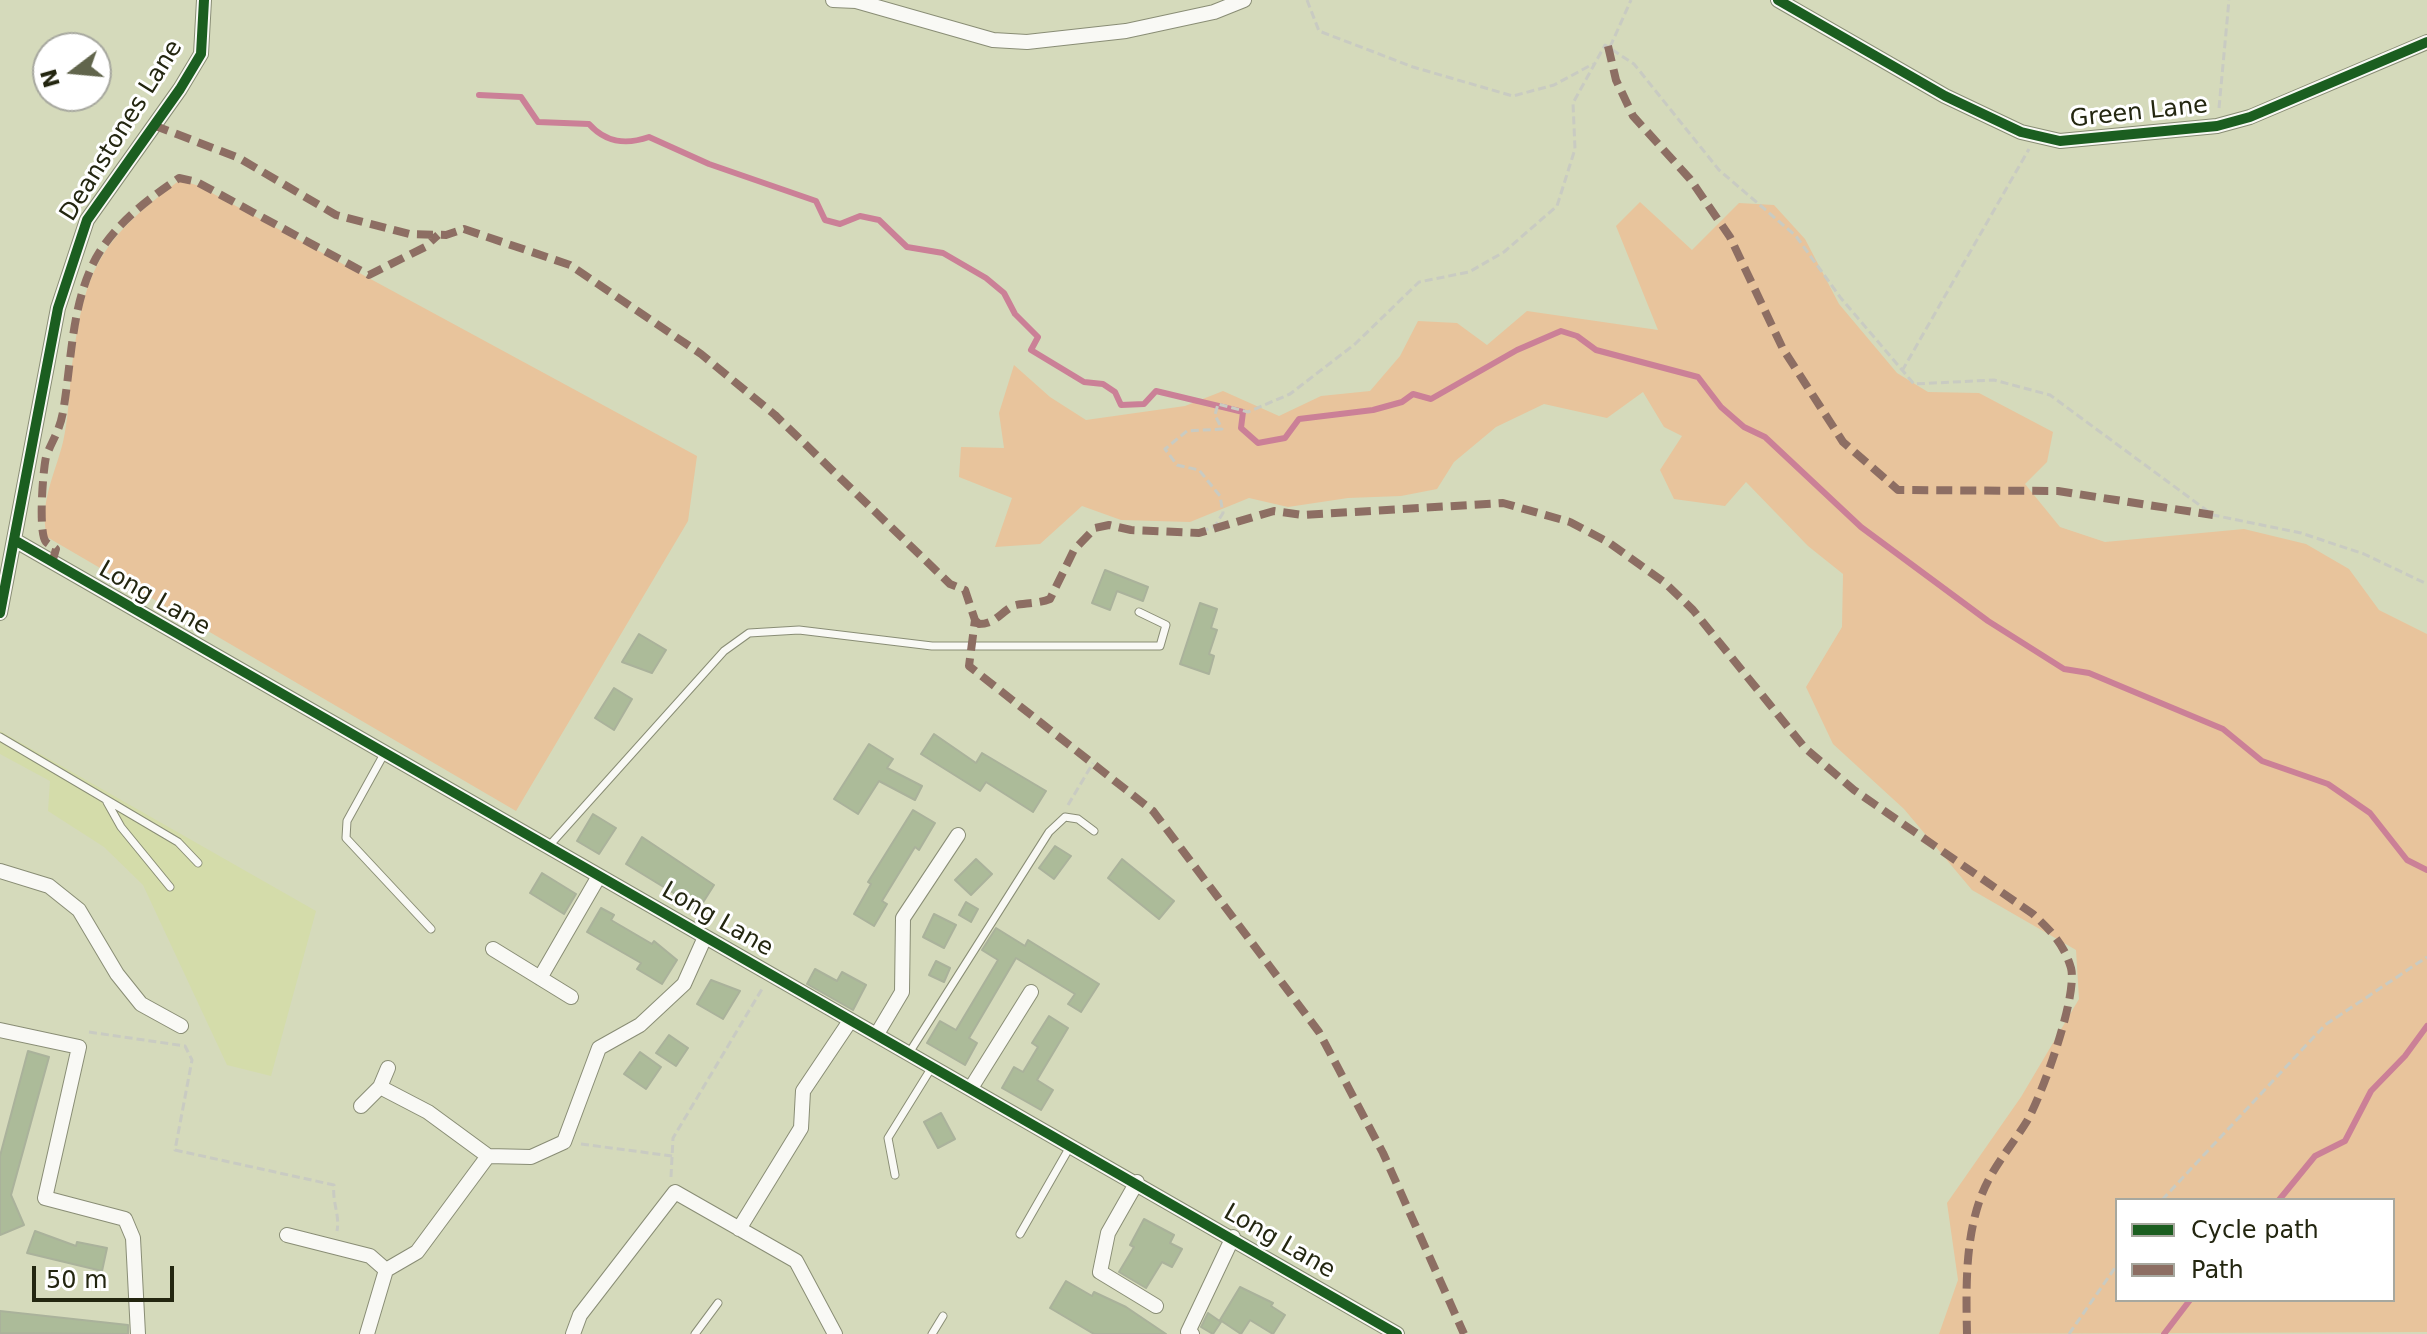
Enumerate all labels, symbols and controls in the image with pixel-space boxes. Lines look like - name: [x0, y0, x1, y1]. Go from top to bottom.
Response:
- north arrow: [32, 32, 112, 112]
- street label: Deanstones Lane: [55, 35, 189, 227]
- text: N: [36, 66, 65, 91]
- street label: Green Lane: [2069, 91, 2209, 135]
- street label: Long Lane: [93, 556, 215, 642]
- street label: Long Lane: [656, 877, 778, 963]
- legend: [2115, 1198, 2395, 1302]
- street label: Long Lane: [1218, 1199, 1340, 1285]
- text: Cycle path: [2191, 1216, 2319, 1244]
- scale bar: [36, 1250, 178, 1300]
- text: Path: [2191, 1256, 2244, 1284]
- text: 50 m: [46, 1266, 108, 1294]

